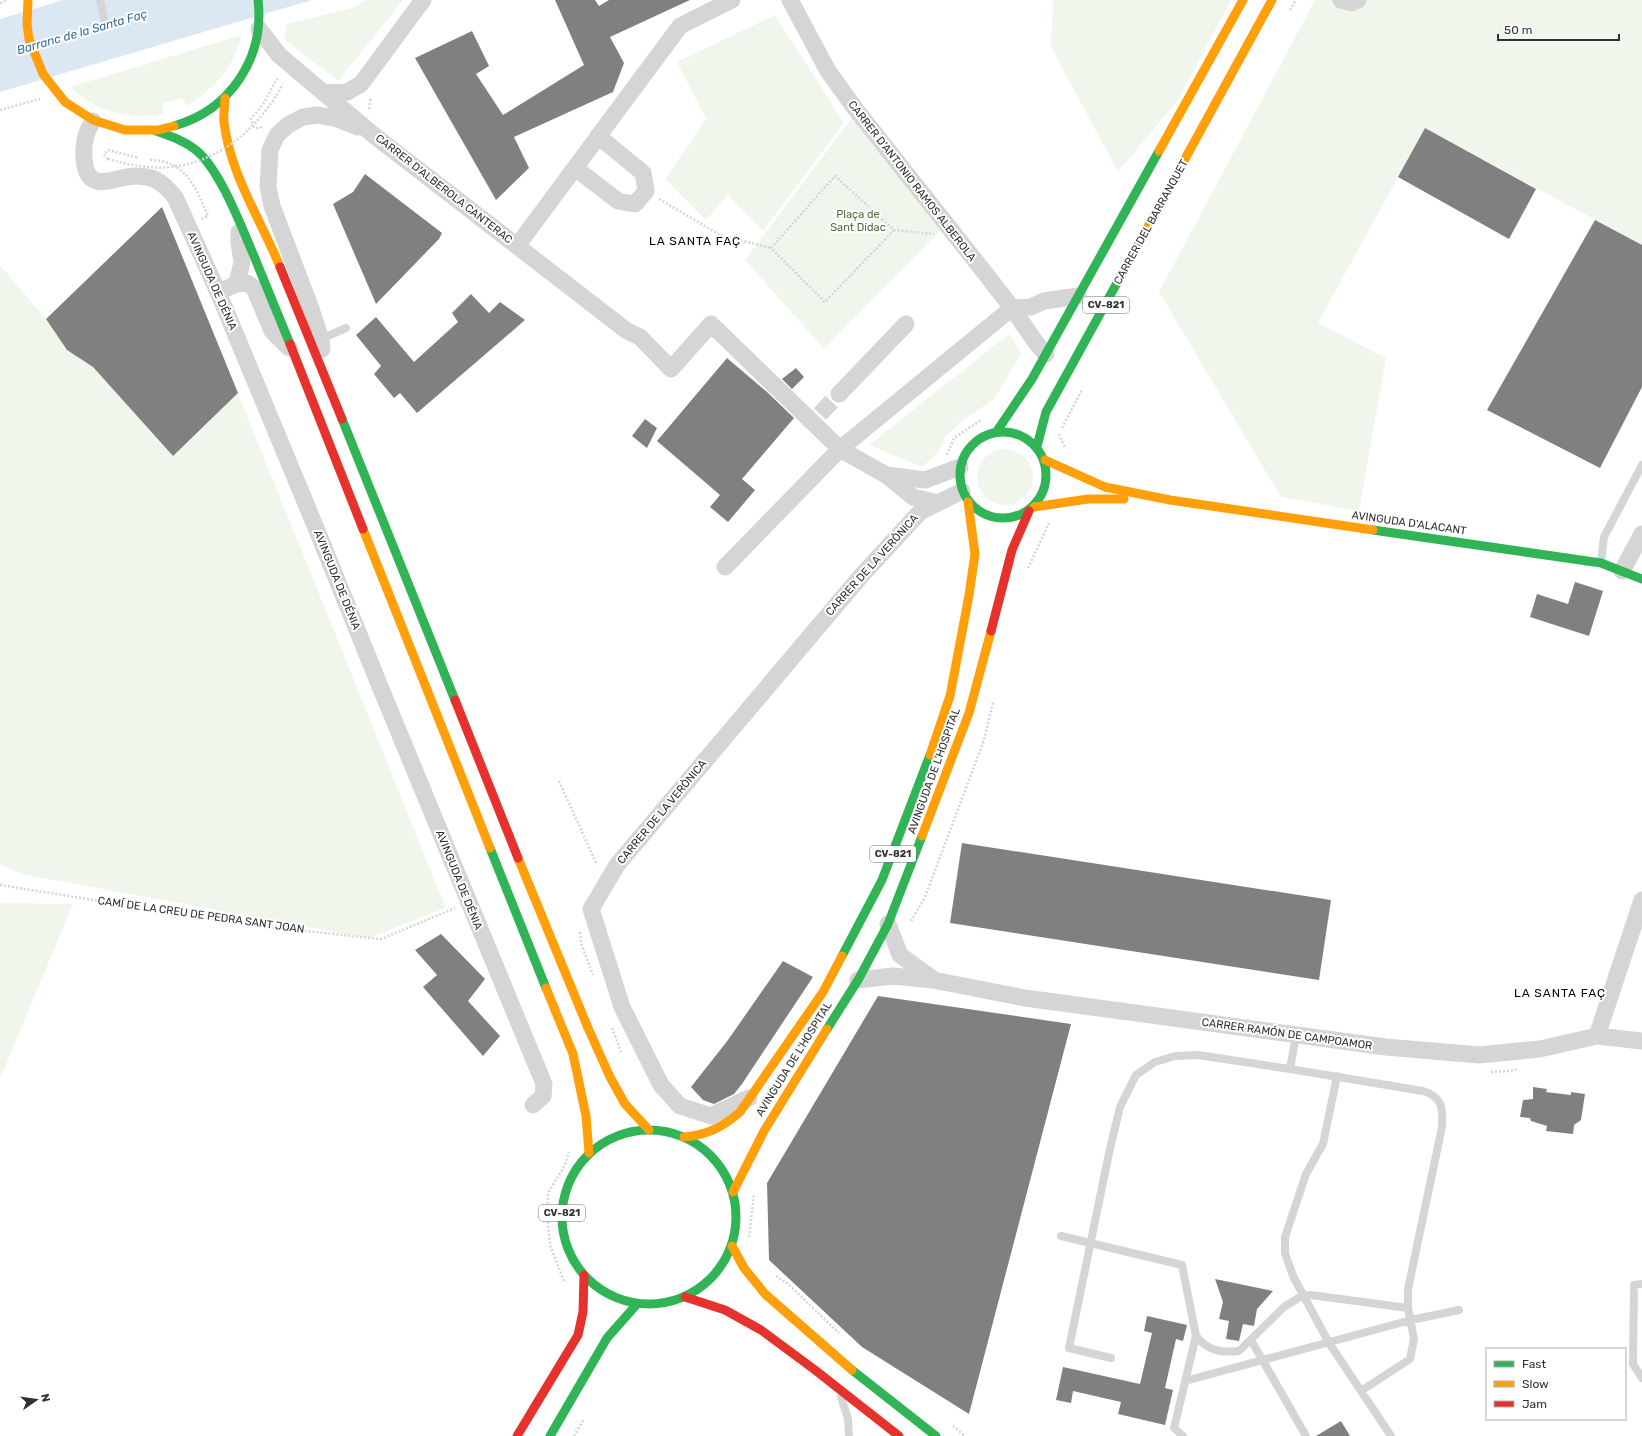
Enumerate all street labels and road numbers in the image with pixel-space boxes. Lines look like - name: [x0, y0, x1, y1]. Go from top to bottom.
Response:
- street label: CARRER D'ANTONIO RAMOS ALBEROLA: [845, 98, 979, 264]
- street label: CARRER D'ALBEROLA CANTERAC: [373, 132, 515, 246]
- street label: CARRER DEL BARRANQUET: [1111, 157, 1191, 287]
- street label: AVINGUDA DE DÉNIA: [184, 230, 240, 333]
- road number: CV-821: [1083, 297, 1129, 313]
- street label: AVINGUDA D'ALACANT: [1351, 509, 1468, 538]
- street label: CARRER DE LA VERÒNICA: [823, 511, 921, 618]
- street label: AVINGUDA DE DÉNIA: [311, 528, 363, 632]
- street label: AVINGUDA DE L'HOSPITAL: [905, 706, 963, 836]
- street label: CARRER DE LA VERÒNICA: [615, 757, 710, 867]
- street label: AVINGUDA DE DÉNIA: [433, 828, 485, 932]
- road number: CV-821: [870, 846, 916, 862]
- street label: CAMÍ DE LA CREU DE PEDRA SANT JOAN: [97, 894, 305, 936]
- street label: AVINGUDA DE L'HOSPITAL: [753, 999, 835, 1119]
- street label: CARRER RAMÓN DE CAMPOAMOR: [1201, 1016, 1373, 1052]
- road number: CV-821: [539, 1205, 585, 1221]

